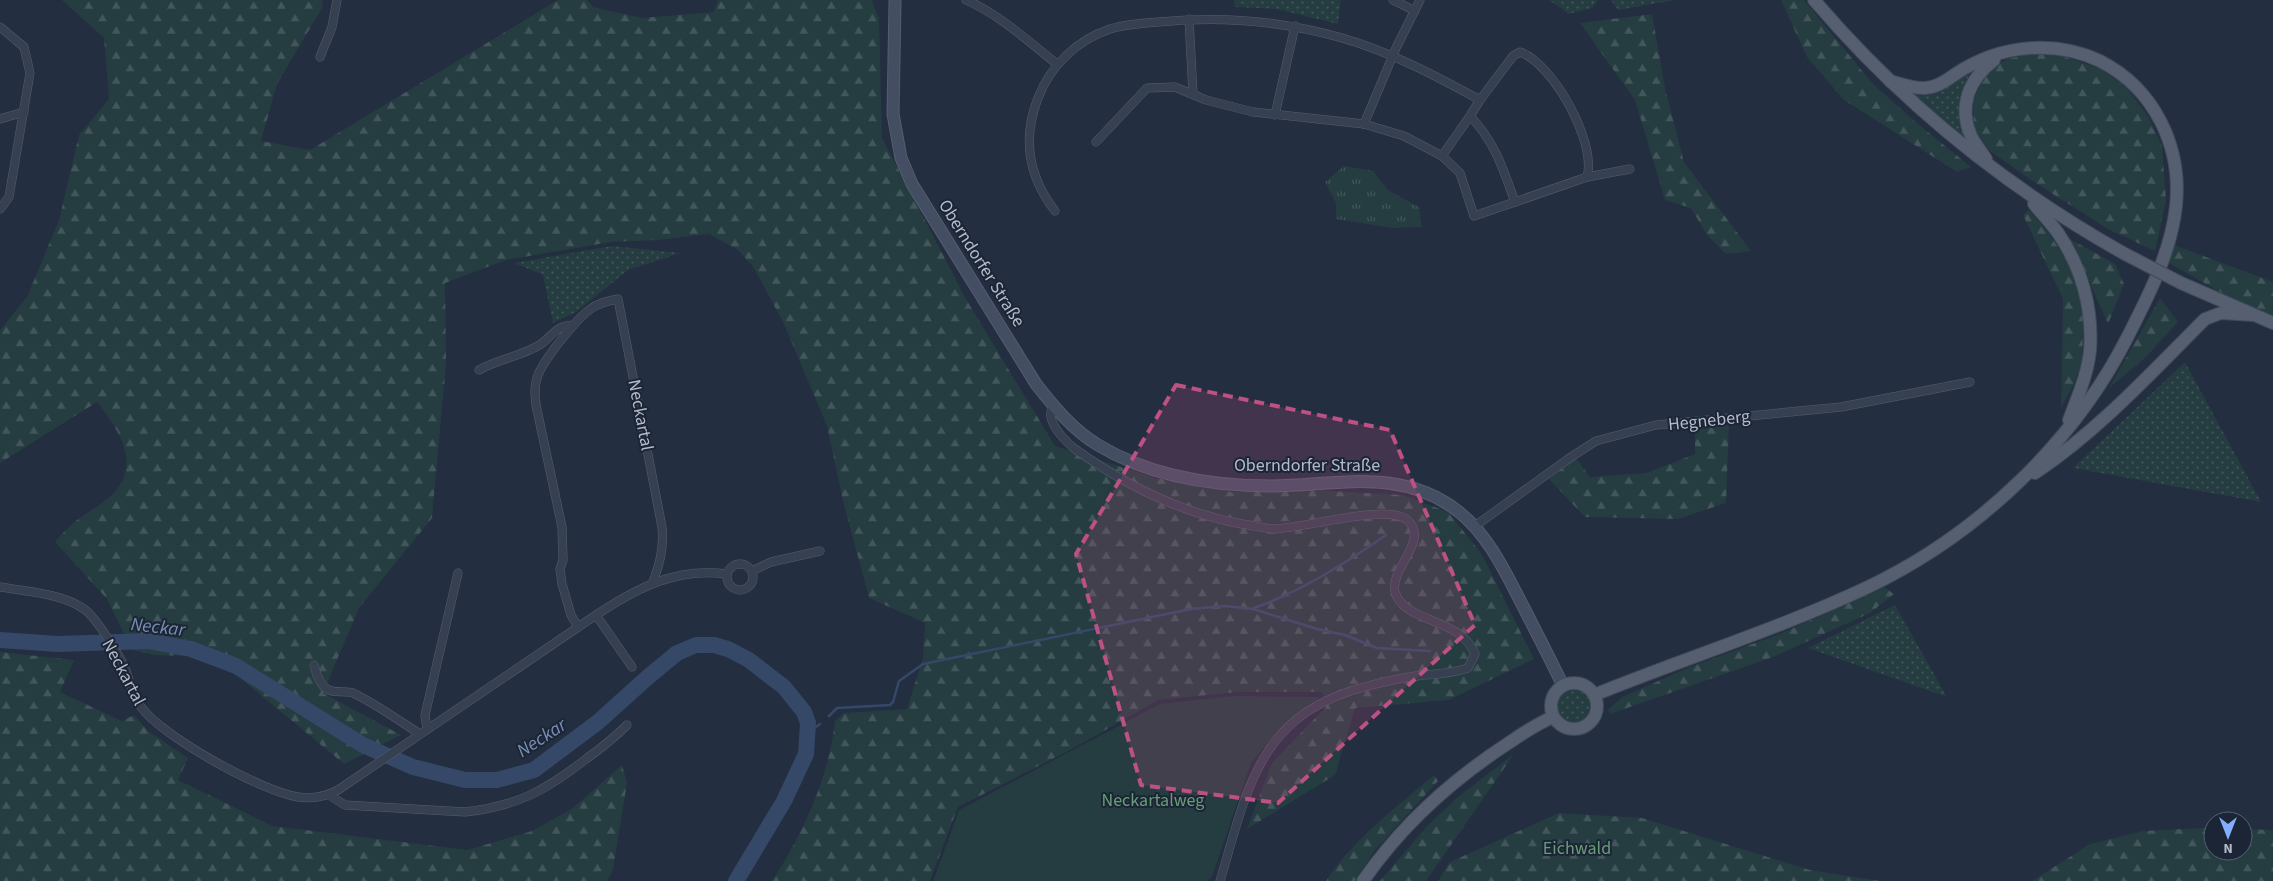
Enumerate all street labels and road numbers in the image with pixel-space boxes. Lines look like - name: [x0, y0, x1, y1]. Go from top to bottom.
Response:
- street label: Oberndorfer Straße: [932, 195, 1031, 332]
- street label: Neckartal: [621, 377, 660, 453]
- street label: Hegneberg: [1667, 404, 1751, 437]
- street label: Oberndorfer Straße: [1234, 453, 1380, 478]
- street label: Neckartal: [96, 634, 152, 710]

